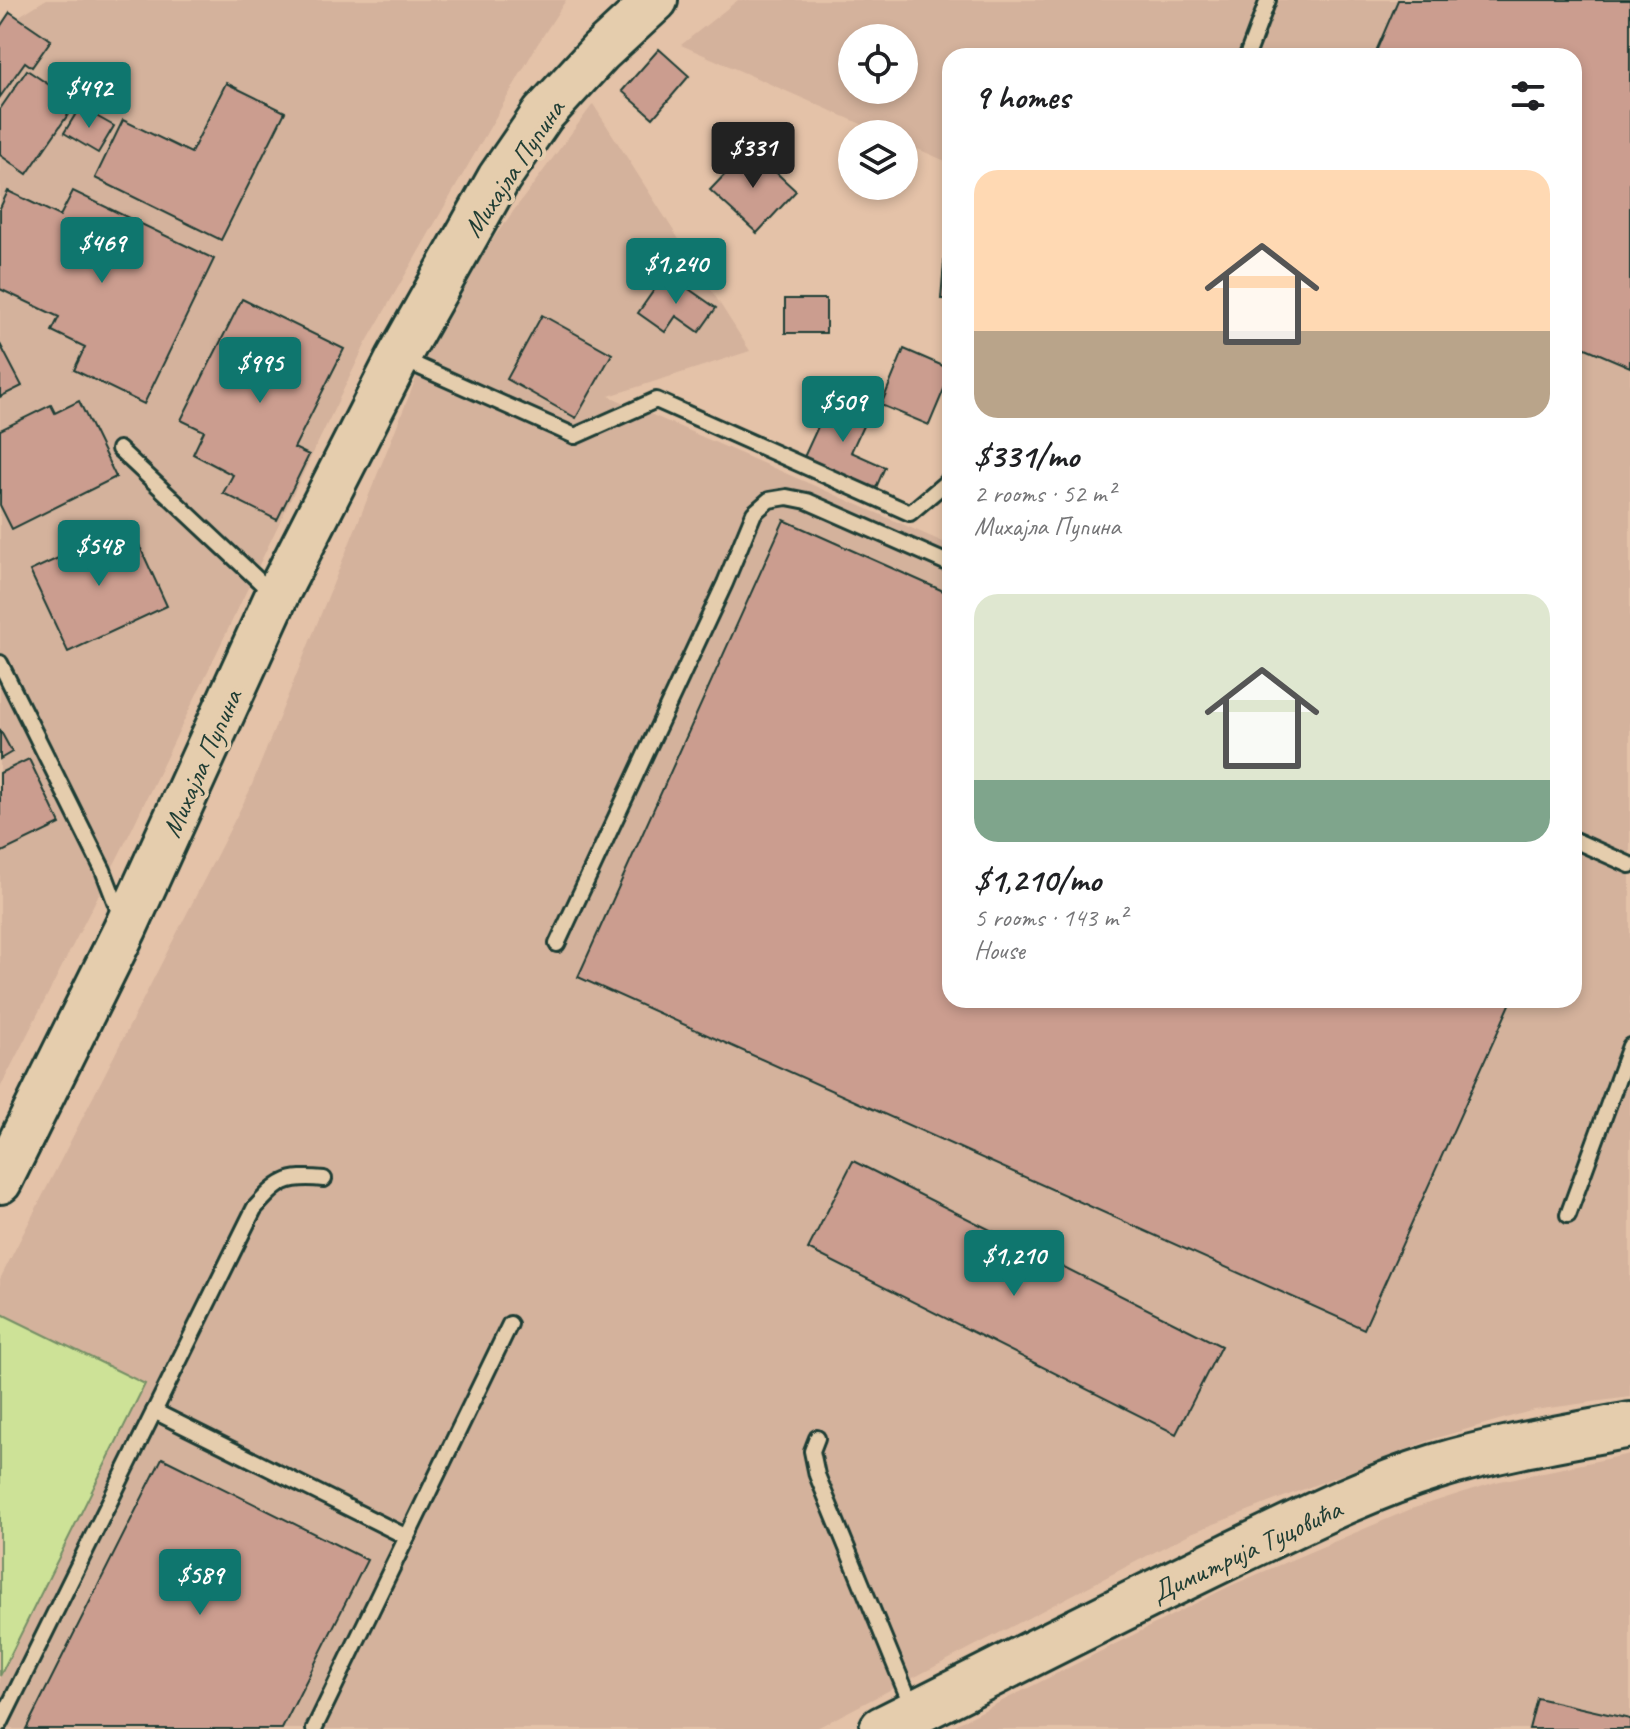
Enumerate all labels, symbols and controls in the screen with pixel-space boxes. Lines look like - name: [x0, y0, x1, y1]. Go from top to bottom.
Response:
- map controls: [838, 24, 918, 200]
- button: locate: [838, 24, 918, 104]
- pin: $492: [42, 62, 136, 130]
- text: $492: [66, 71, 112, 104]
- icon: filters: [1506, 74, 1550, 118]
- text: 9 homes: [974, 75, 1070, 118]
- street label: Михајла Пупина: [455, 92, 573, 243]
- button: layers: [838, 120, 918, 200]
- pin: $331: [706, 122, 800, 190]
- text: $331: [730, 131, 776, 164]
- pin: $469: [55, 217, 149, 285]
- icon: home: [1190, 222, 1334, 366]
- text: $469: [78, 226, 126, 259]
- pin: $1,240: [611, 238, 741, 306]
- text: $1,240: [644, 247, 708, 280]
- pin: $995: [213, 337, 307, 405]
- text: $995: [237, 346, 283, 379]
- pin: $509: [796, 376, 890, 444]
- text: $509: [820, 385, 866, 418]
- text: $331/mo: [974, 434, 1079, 477]
- text: 2 rooms · 52 m²: [974, 477, 1115, 510]
- text: Михајла Пупина: [974, 510, 1121, 543]
- pin: $548: [52, 520, 146, 588]
- text: $548: [76, 529, 122, 562]
- icon: home: [1190, 646, 1334, 790]
- street label: Михајла Пупина: [153, 682, 250, 842]
- text: $1,210/mo: [974, 858, 1101, 901]
- text: 5 rooms · 143 m²: [974, 901, 1126, 934]
- text: House: [974, 934, 1025, 967]
- pin: $1,210: [949, 1230, 1079, 1298]
- text: $1,210: [982, 1239, 1046, 1272]
- street label: Димитрија Туцовића: [1145, 1490, 1349, 1610]
- pin: $589: [153, 1549, 247, 1617]
- text: $589: [177, 1558, 223, 1591]

